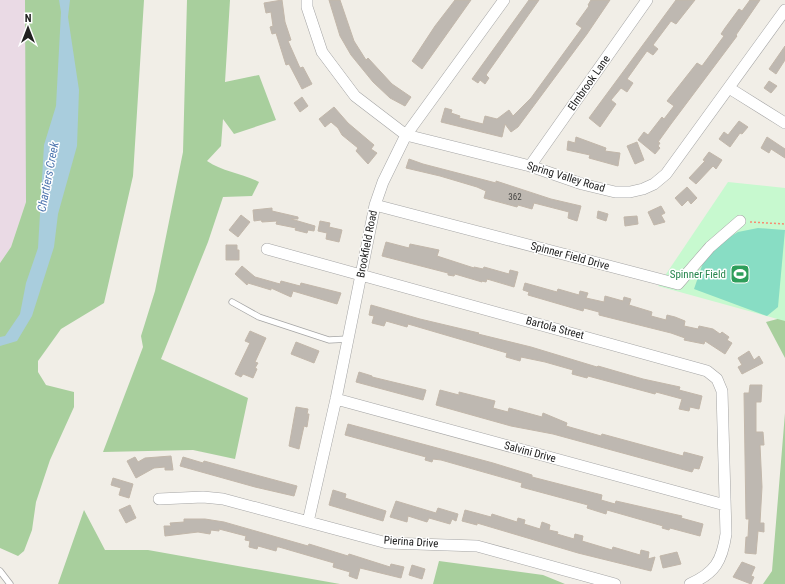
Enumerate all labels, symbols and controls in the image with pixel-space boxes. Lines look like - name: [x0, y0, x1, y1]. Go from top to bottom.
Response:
- north arrow: [8, 8, 48, 48]
- text: N: [25, 12, 32, 25]
- street label: Elmbrook Lane: [565, 53, 613, 113]
- water label: Chartiers Creek: [34, 140, 62, 213]
- street label: Spring Valley Road: [525, 159, 607, 195]
- house number: 362: [508, 192, 522, 202]
- street label: Brookfield Road: [354, 209, 380, 279]
- street label: Spinner Field Drive: [529, 239, 611, 273]
- sports icon: Spinner Field: [729, 263, 751, 285]
- place label: Spinner Field: [670, 268, 726, 281]
- street label: Bartola Street: [524, 314, 586, 342]
- street label: Salvini Drive: [503, 439, 557, 465]
- street label: Pierina Drive: [383, 534, 439, 550]

